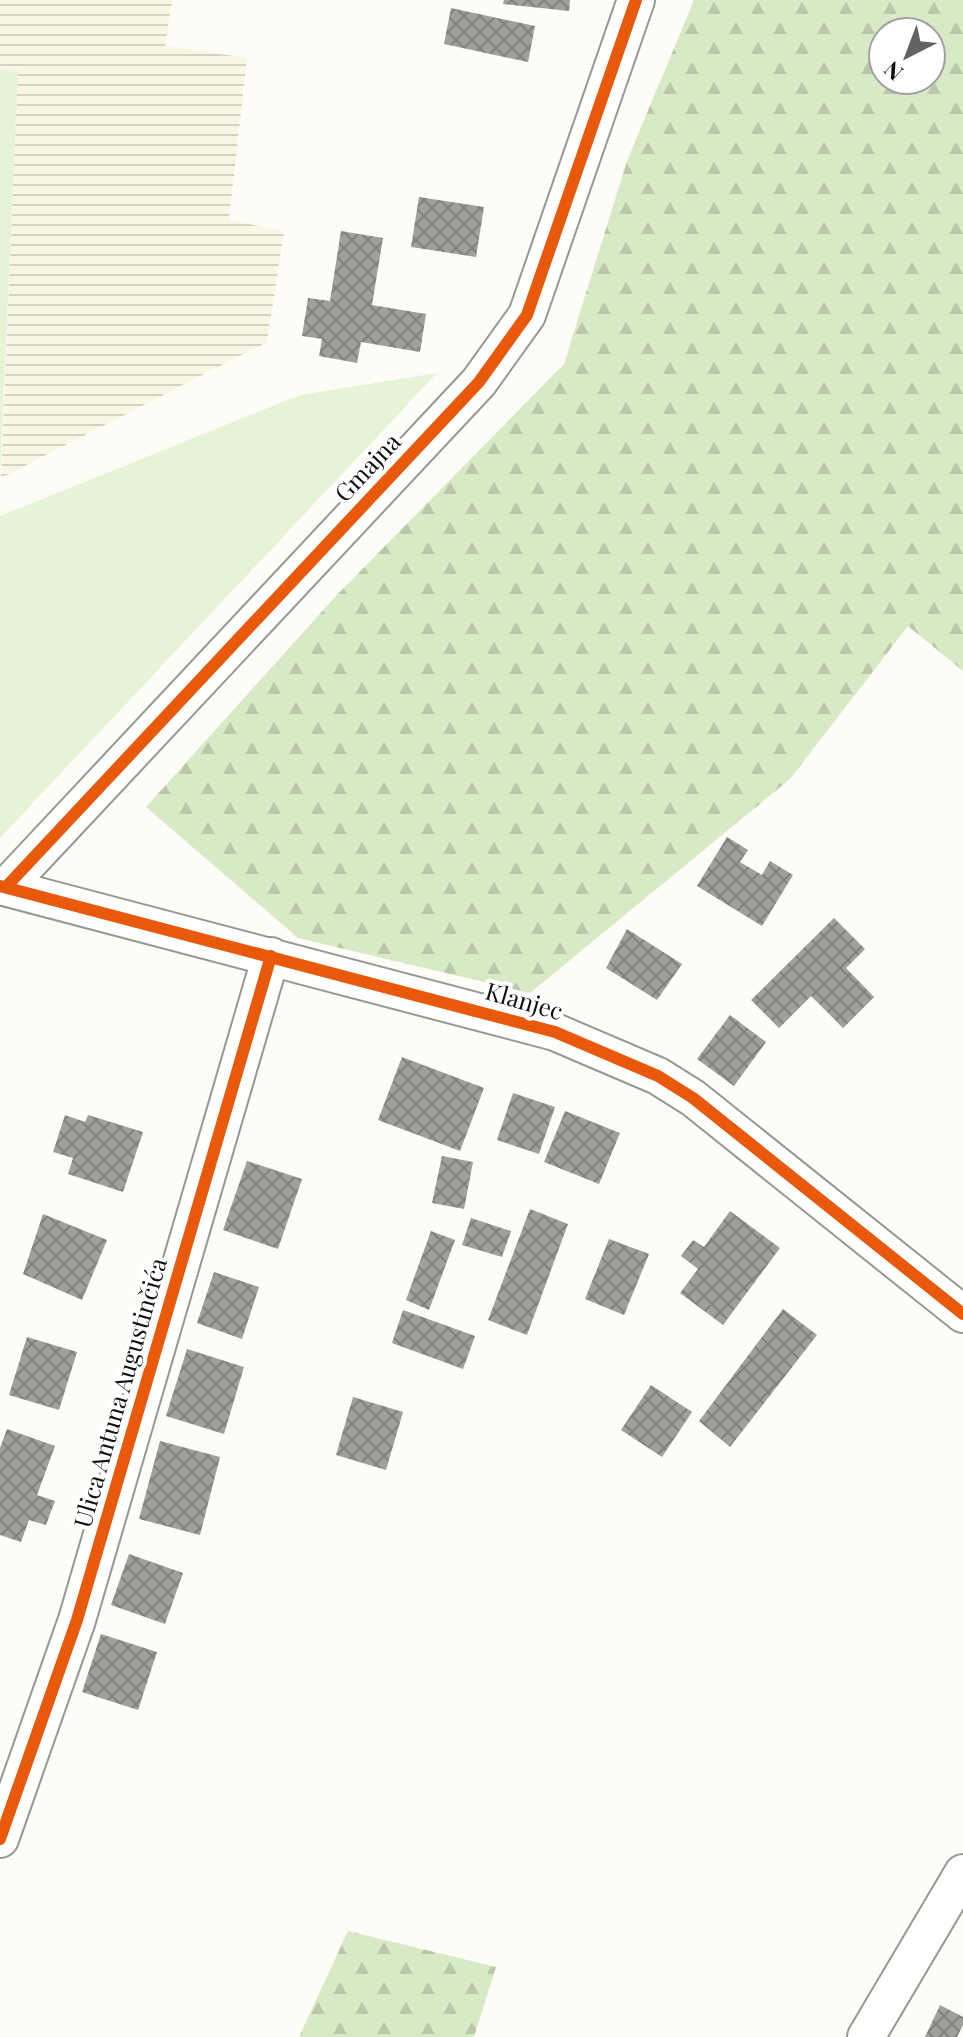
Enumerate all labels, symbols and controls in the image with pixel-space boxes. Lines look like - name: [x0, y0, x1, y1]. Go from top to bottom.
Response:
- north arrow: [867, 16, 947, 96]
- text: N: [877, 55, 909, 88]
- street label: Gmajna: [327, 425, 407, 508]
- street label: Klanjec: [482, 974, 567, 1026]
- street label: Ulica Antuna Augustinčića: [65, 1254, 173, 1531]

